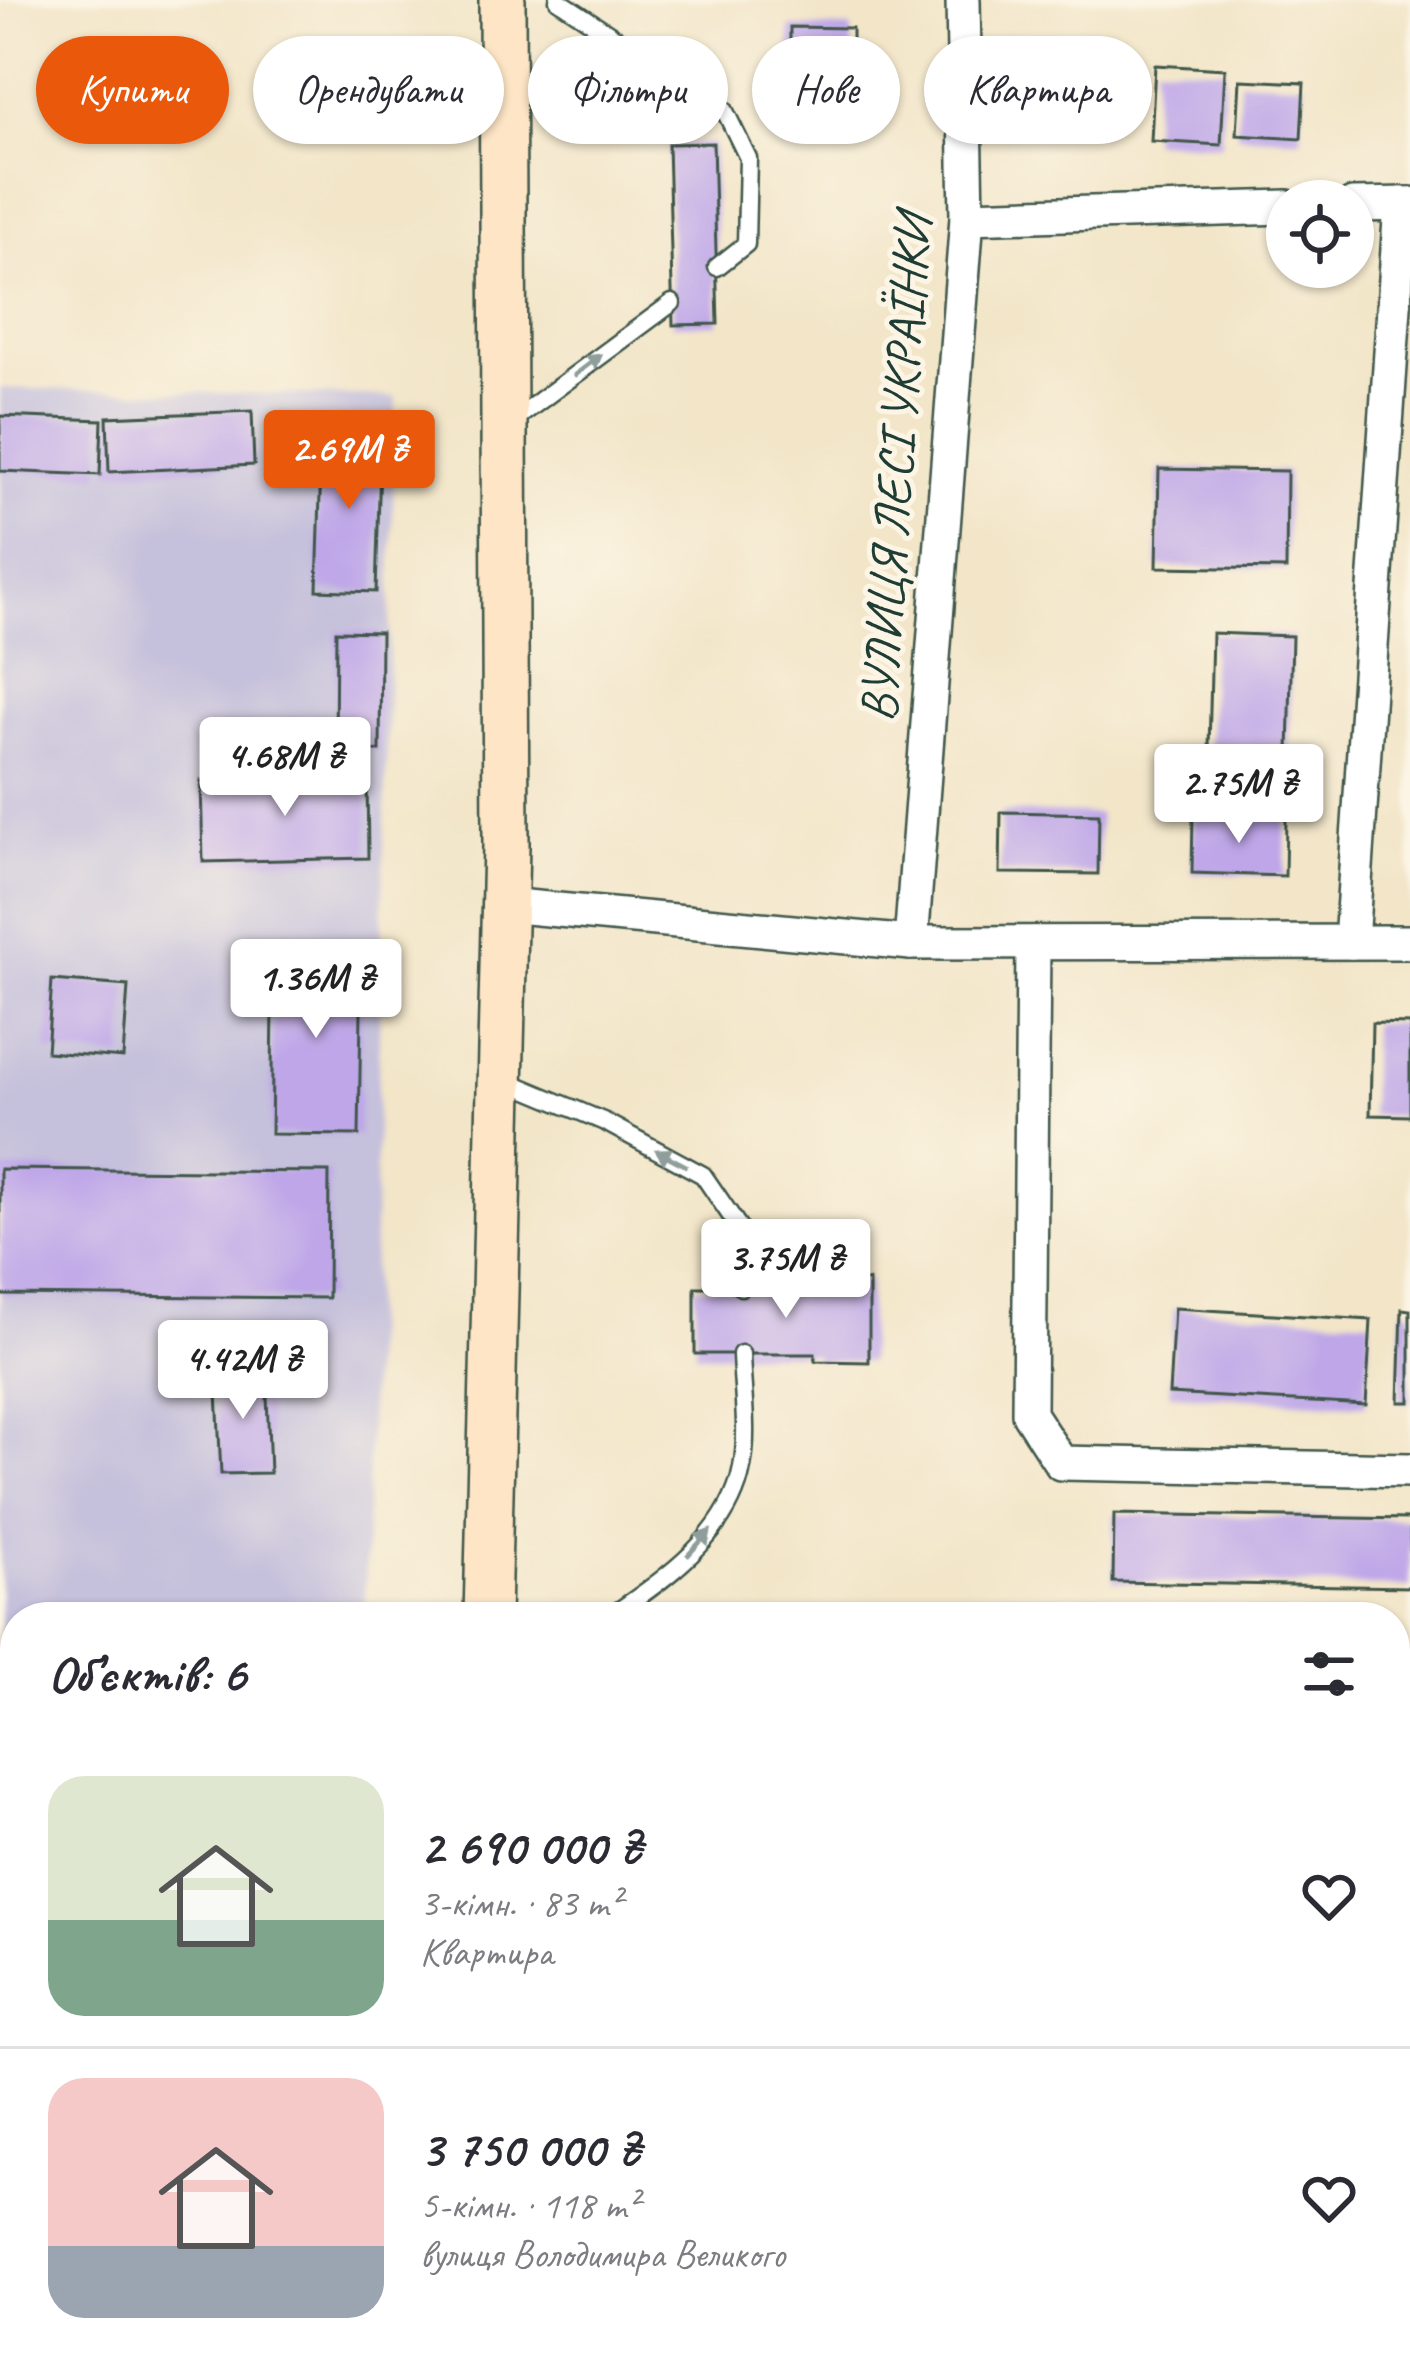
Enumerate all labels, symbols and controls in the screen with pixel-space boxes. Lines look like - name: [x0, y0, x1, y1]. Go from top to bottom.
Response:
- chip: Купити: [36, 36, 229, 144]
- chip: Орендувати: [253, 36, 504, 144]
- chip: Фільтри: [528, 36, 728, 144]
- chip: Нове: [752, 36, 900, 144]
- chip: Квартира: [924, 36, 1152, 144]
- map controls: [1266, 180, 1374, 288]
- button: locate: [1266, 180, 1374, 288]
- street label: ВУЛИЦЯ ЛЕСІ УКРАЇНКИ: [845, 204, 945, 724]
- one-way arrow: [572, 354, 604, 378]
- pin: 2.69M ₴: [238, 410, 460, 512]
- text: 2.69M ₴: [291, 424, 407, 473]
- pin: 4.68M ₴: [174, 717, 396, 819]
- text: 4.68M ₴: [227, 731, 343, 780]
- pin: 2.75M ₴: [1128, 744, 1350, 846]
- text: 2.75M ₴: [1181, 758, 1297, 807]
- pin: 1.36M ₴: [205, 939, 427, 1041]
- text: 1.36M ₴: [258, 953, 374, 1002]
- one-way arrow: [654, 1148, 689, 1169]
- pin: 3.75M ₴: [675, 1219, 897, 1321]
- text: 3.75M ₴: [728, 1233, 844, 1282]
- pin: 4.42M ₴: [132, 1320, 354, 1422]
- text: 4.42M ₴: [185, 1334, 301, 1383]
- one-way arrow: [685, 1529, 712, 1558]
- icon: filters: [1296, 1641, 1362, 1707]
- text: Об’єктів: 6: [48, 1642, 246, 1706]
- text: 2 690 000 ₴: [420, 1815, 642, 1879]
- icon: home: [144, 1824, 288, 1968]
- icon: heart: [1296, 1863, 1362, 1929]
- text: 3-кімн. · 83 m²: [420, 1879, 621, 1928]
- text: Квартира: [420, 1928, 553, 1977]
- text: 3 750 000 ₴: [420, 2117, 640, 2181]
- icon: home: [144, 2126, 288, 2270]
- icon: heart: [1296, 2165, 1362, 2231]
- text: 5-кімн. · 118 m²: [420, 2181, 638, 2230]
- text: вулиця Володимира Великого: [420, 2230, 785, 2279]

